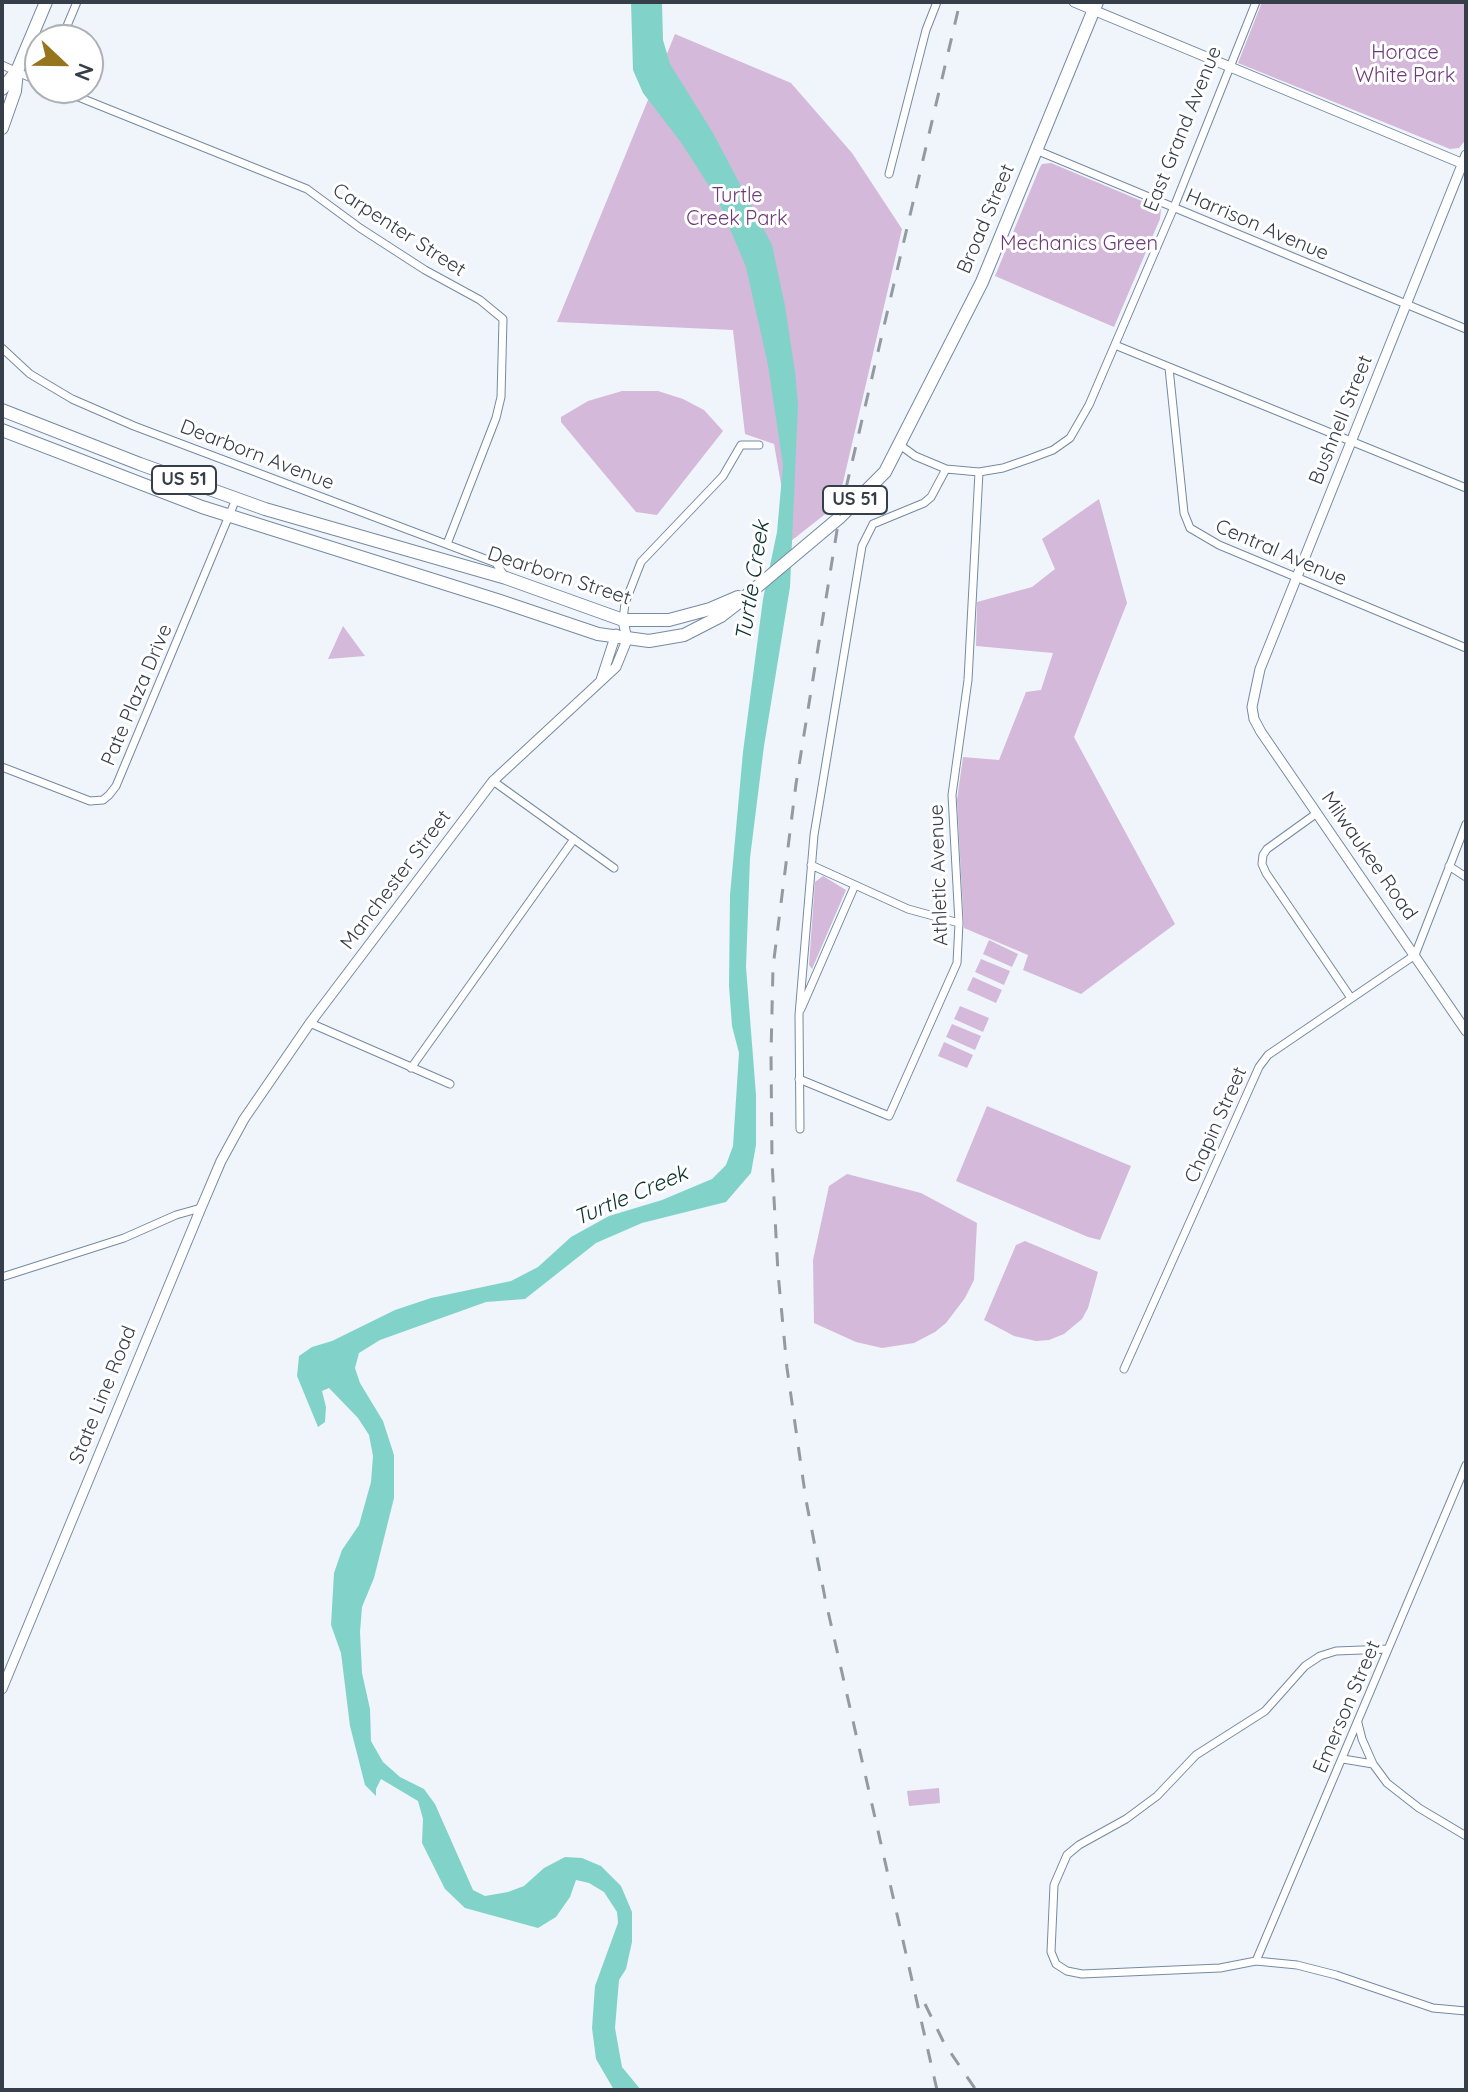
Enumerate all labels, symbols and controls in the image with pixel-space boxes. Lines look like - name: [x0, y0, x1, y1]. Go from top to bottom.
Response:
- north arrow: [24, 24, 104, 104]
- park label: Horace White Park: [1355, 41, 1455, 88]
- street label: East Grand Avenue: [1139, 43, 1227, 215]
- text: N: [68, 59, 100, 85]
- street label: Broad Street: [952, 161, 1020, 277]
- street label: Carpenter Street: [328, 178, 470, 282]
- park label: Turtle Creek Park: [686, 184, 788, 231]
- street label: Harrison Avenue: [1182, 184, 1332, 266]
- park label: Mechanics Green: [1000, 232, 1158, 256]
- street label: Bushnell Street: [1304, 352, 1378, 488]
- street label: Dearborn Avenue: [177, 415, 337, 495]
- road number: US 51: [152, 466, 216, 494]
- road number: US 51: [823, 486, 887, 514]
- street label: Central Avenue: [1212, 514, 1350, 592]
- water label: Turtle Creek: [730, 519, 776, 643]
- street label: Dearborn Street: [484, 542, 634, 610]
- street label: Pate Plaza Drive: [96, 621, 178, 769]
- street label: Milwaukee Road: [1316, 787, 1422, 925]
- street label: Athletic Avenue: [925, 804, 953, 946]
- street label: Manchester Street: [336, 806, 456, 954]
- street label: Chapin Street: [1180, 1063, 1252, 1187]
- water label: Turtle Creek: [570, 1160, 692, 1232]
- street label: State Line Road: [64, 1323, 142, 1467]
- street label: Emerson Street: [1308, 1637, 1386, 1777]

